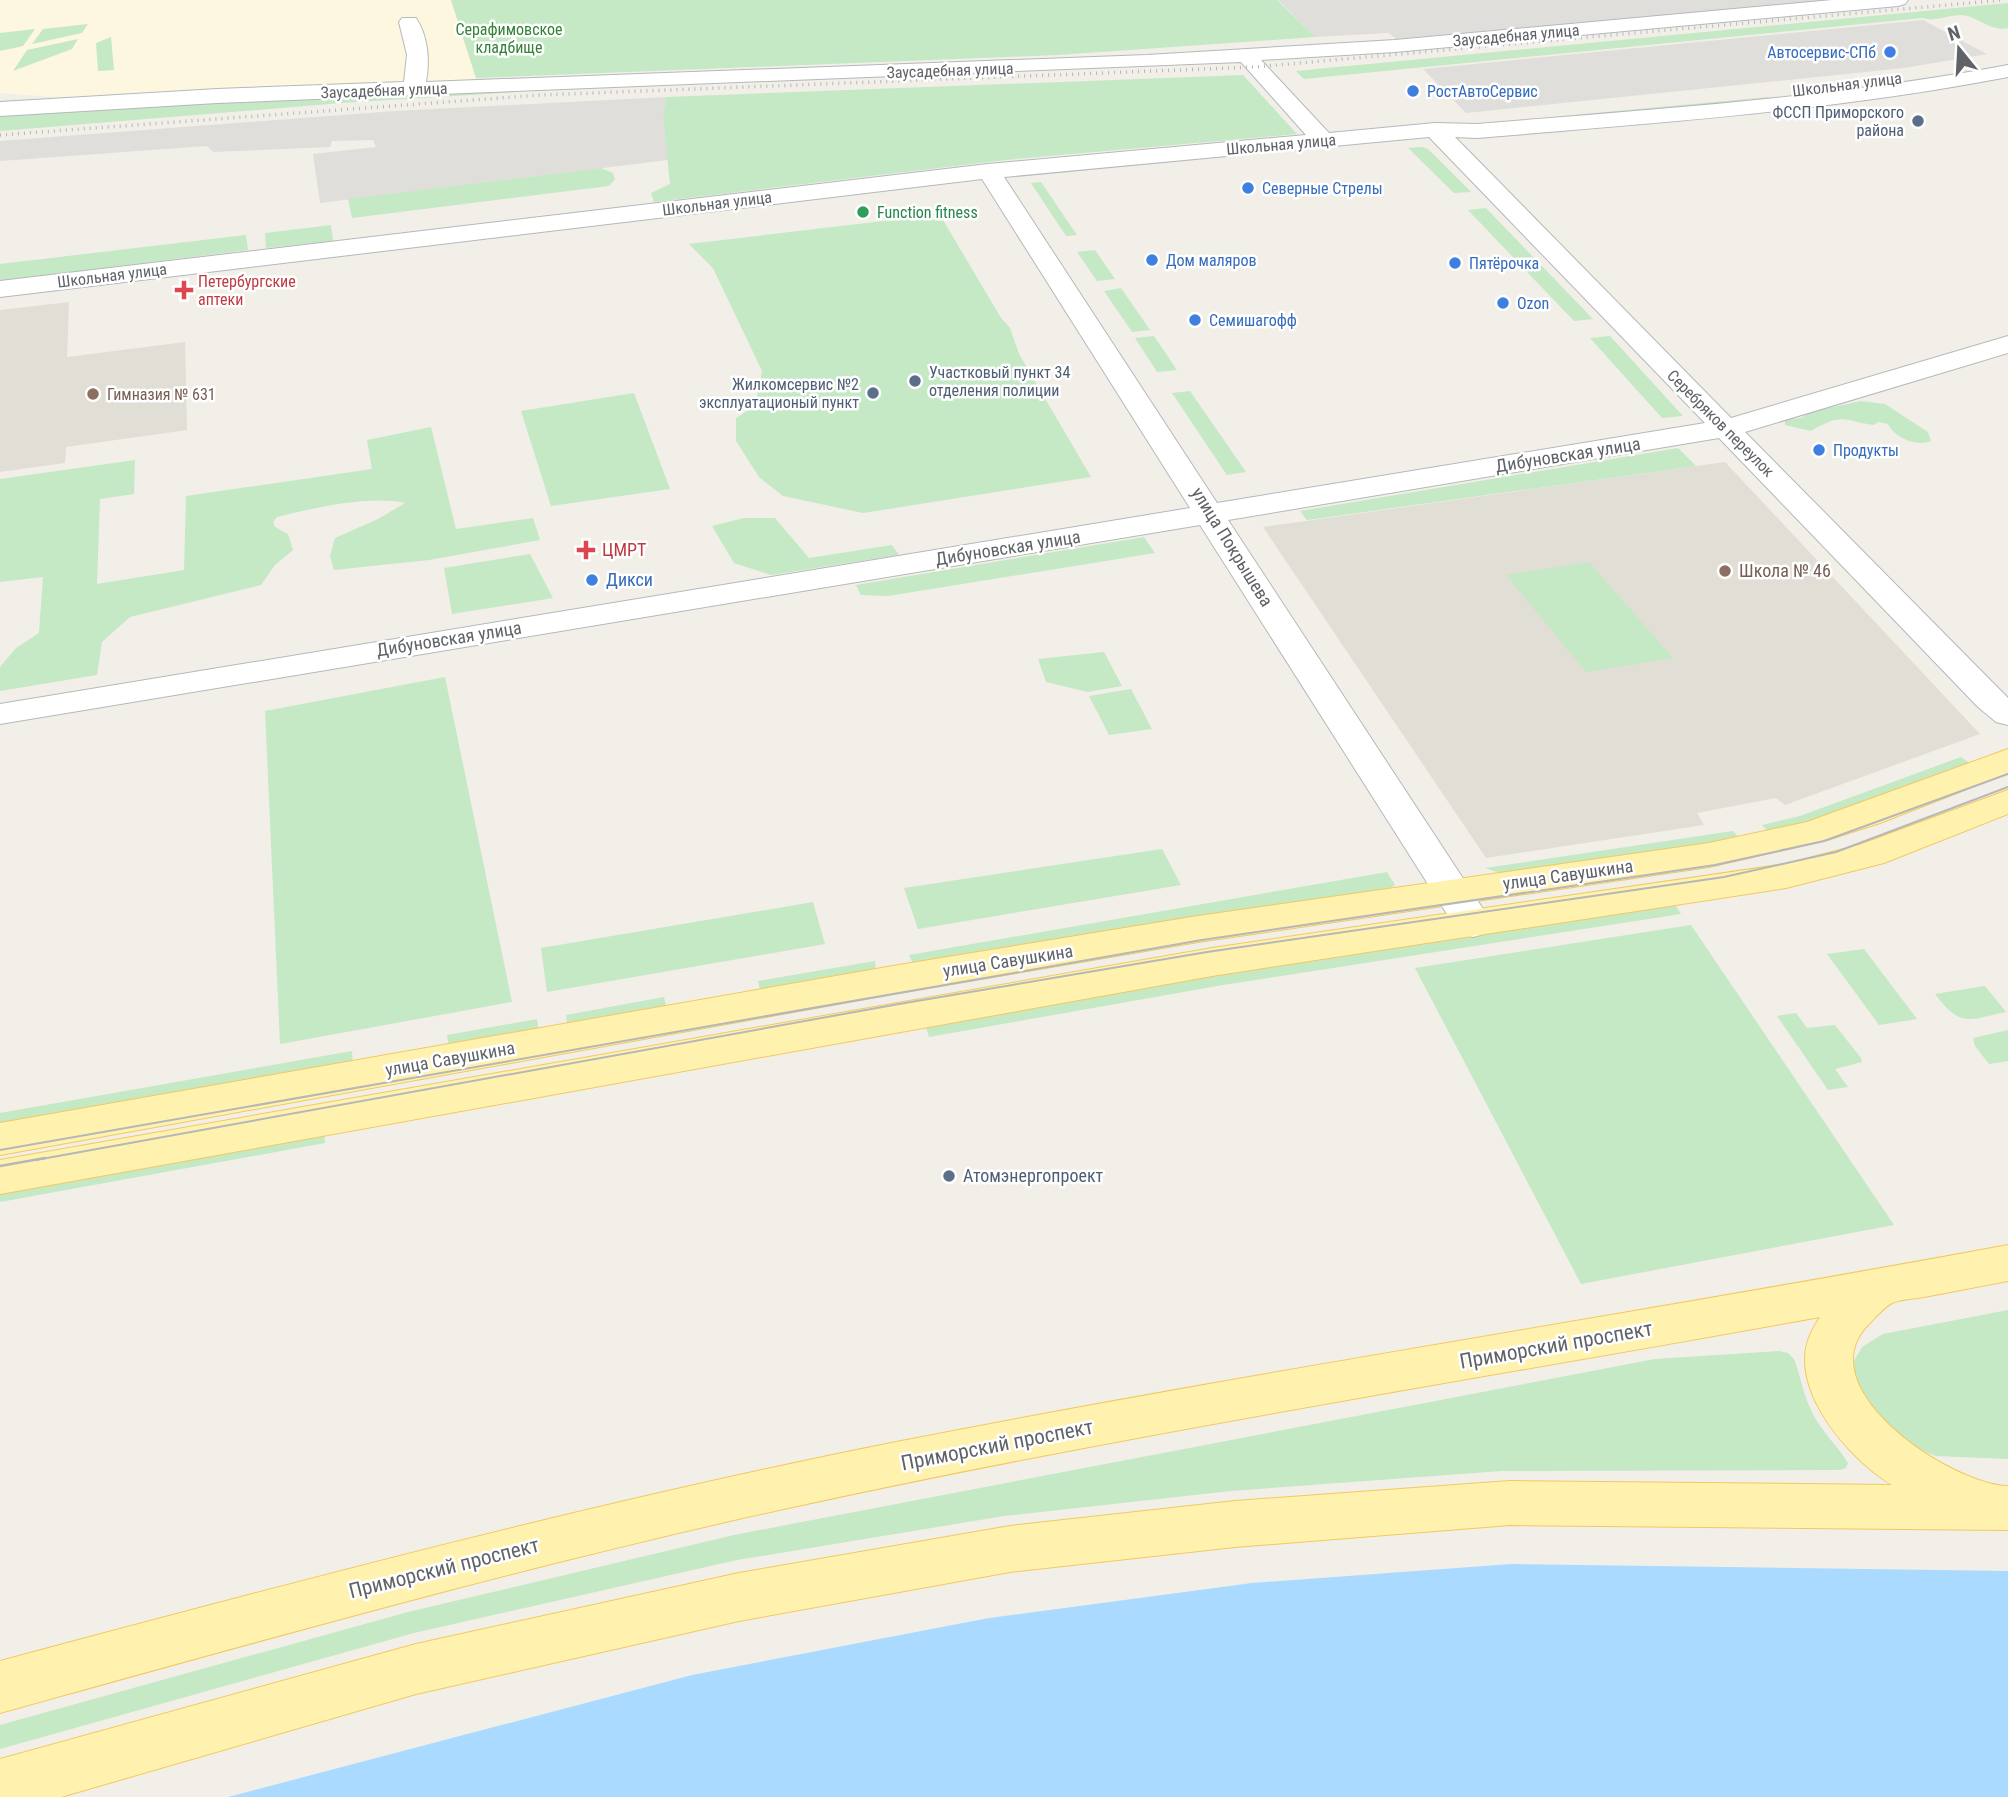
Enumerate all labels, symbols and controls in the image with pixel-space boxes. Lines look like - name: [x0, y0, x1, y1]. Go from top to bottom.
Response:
- north arrow: [1924, 14, 1994, 84]
- park label: Серафимовское кладбище: [455, 20, 563, 57]
- street label: Заусадебная улица: [1452, 20, 1580, 50]
- text: N: [1945, 21, 1963, 46]
- place label: Автосервис-СПб: [1767, 43, 1876, 62]
- marker: Автосервис-СПб: [1882, 44, 1898, 60]
- street label: Заусадебная улица: [886, 59, 1014, 82]
- street label: Школьная улица: [1791, 68, 1903, 101]
- street label: Заусадебная улица: [320, 79, 448, 102]
- place label: РостАвтоСервис: [1427, 82, 1538, 101]
- marker: РостАвтоСервис: [1405, 83, 1421, 99]
- place label: ФССП Приморского района: [1772, 103, 1904, 140]
- marker: ФССП Приморского района: [1910, 113, 1926, 129]
- street label: Школьная улица: [1225, 130, 1337, 159]
- place label: Северные Стрелы: [1262, 179, 1383, 198]
- marker: Северные Стрелы: [1240, 180, 1256, 196]
- street label: Школьная улица: [661, 187, 773, 220]
- place label: Function fitness: [877, 203, 978, 222]
- marker: Function fitness: [855, 204, 871, 220]
- place label: Дом маляров: [1166, 251, 1256, 270]
- marker: Дом маляров: [1144, 252, 1160, 268]
- place label: Пятёрочка: [1469, 254, 1539, 273]
- marker: Пятёрочка: [1447, 255, 1463, 271]
- street label: Школьная улица: [56, 259, 168, 292]
- place label: Петербургские аптеки: [198, 272, 296, 309]
- marker: Петербургские аптеки: [176, 282, 192, 298]
- place label: Ozon: [1517, 294, 1549, 313]
- marker: Ozon: [1495, 295, 1511, 311]
- place label: Семишагофф: [1209, 311, 1297, 330]
- marker: Семишагофф: [1187, 312, 1203, 328]
- place label: Участковый пункт 34 отделения полиции: [929, 363, 1070, 400]
- street label: Серебряков переулок: [1663, 366, 1778, 481]
- marker: Участковый пункт 34 отделения полиции: [907, 373, 923, 389]
- place label: Жилкомсервис №2 эксплуатационый пункт: [699, 375, 859, 412]
- place label: Гимназия № 631: [107, 385, 216, 404]
- marker: Жилкомсервис №2 эксплуатационый пункт: [865, 385, 881, 401]
- marker: Гимназия № 631: [85, 386, 101, 402]
- street label: Дибуновская улица: [1494, 433, 1642, 476]
- place label: Продукты: [1833, 441, 1899, 460]
- marker: Продукты: [1811, 442, 1827, 458]
- street label: улица Покрышева: [1187, 483, 1277, 610]
- street label: Дибуновская улица: [934, 526, 1082, 569]
- place label: ЦМРТ: [602, 539, 646, 560]
- marker: ЦМРТ: [576, 540, 596, 560]
- place label: Школа № 46: [1739, 560, 1831, 581]
- marker: Школа № 46: [1717, 563, 1733, 579]
- place label: Дикси: [606, 569, 653, 590]
- marker: Дикси: [584, 572, 600, 588]
- street label: Дибуновская улица: [375, 617, 523, 660]
- street label: улица Савушкина: [1501, 855, 1634, 894]
- street label: улица Савушкина: [941, 940, 1074, 981]
- street label: улица Савушкина: [383, 1037, 516, 1080]
- place label: Атомэнергопроект: [963, 1165, 1104, 1186]
- marker: Атомэнергопроект: [941, 1168, 957, 1184]
- street label: Приморский проспект: [1458, 1316, 1654, 1374]
- street label: Приморский проспект: [899, 1415, 1095, 1475]
- street label: Приморский проспект: [346, 1533, 542, 1603]

